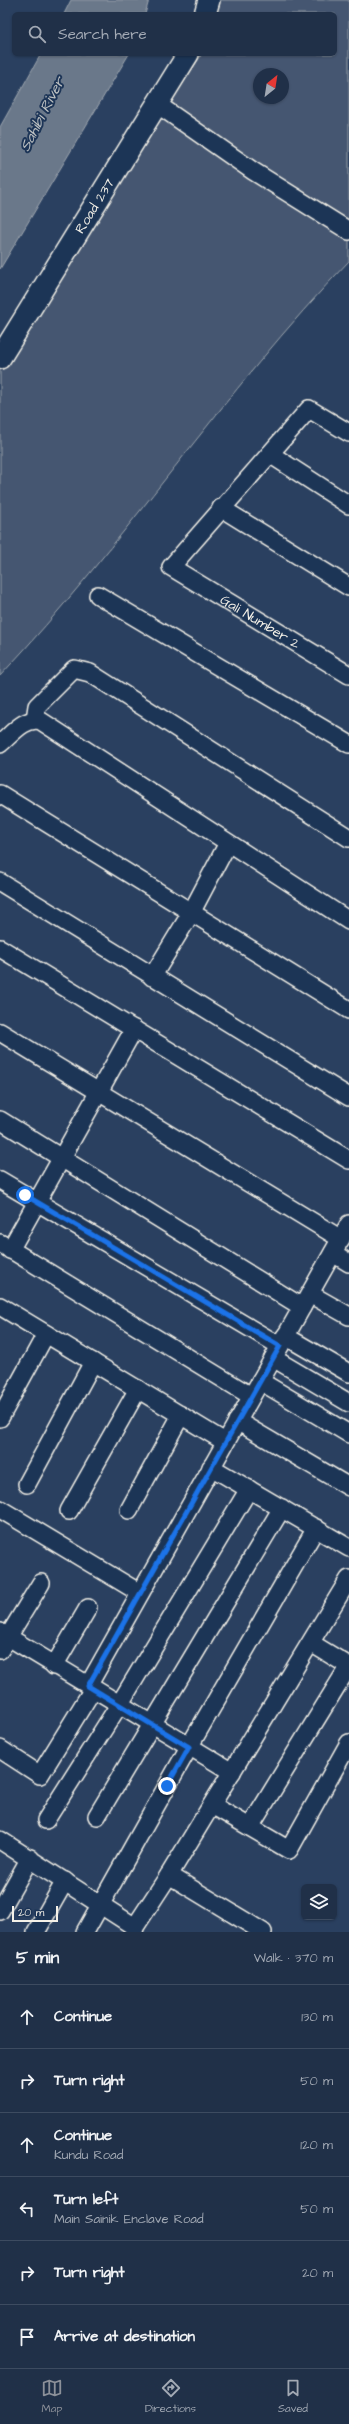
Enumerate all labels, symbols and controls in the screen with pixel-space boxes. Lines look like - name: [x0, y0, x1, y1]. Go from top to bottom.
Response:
- search box: [12, 12, 337, 56]
- icon: search: [26, 23, 48, 45]
- text: Search here: [58, 24, 147, 45]
- north arrow: [253, 68, 289, 104]
- water label: Sahibi River: [15, 72, 71, 155]
- street label: Road 237: [70, 175, 120, 238]
- street label: Gali Number 2: [216, 590, 304, 654]
- route start: [16, 1186, 34, 1204]
- route end: [158, 1777, 176, 1795]
- map controls: [301, 1884, 337, 1920]
- button: layers: [301, 1884, 337, 1920]
- scale bar: [12, 1904, 58, 1923]
- text: 20 m: [18, 1905, 44, 1920]
- text: 5 min: [16, 1946, 59, 1970]
- text: Walk · 370 m: [254, 1949, 333, 1967]
- icon: ahead: [16, 2006, 38, 2028]
- text: Continue: [54, 2006, 112, 2027]
- text: 130 m: [301, 2008, 333, 2026]
- icon: right: [16, 2070, 38, 2092]
- text: Turn right: [54, 2070, 125, 2091]
- text: 50 m: [300, 2072, 333, 2090]
- text: Continue: [54, 2125, 112, 2146]
- icon: ahead: [16, 2134, 38, 2156]
- text: 120 m: [300, 2136, 333, 2154]
- text: Kundu Road: [54, 2146, 123, 2164]
- text: Turn left: [54, 2189, 118, 2210]
- icon: left: [16, 2198, 38, 2220]
- text: 50 m: [300, 2200, 333, 2218]
- text: Main Sainik Enclave Road: [54, 2210, 204, 2228]
- icon: right: [16, 2262, 38, 2284]
- text: Turn right: [54, 2262, 125, 2283]
- text: 20 m: [302, 2264, 333, 2282]
- icon: arrive: [16, 2326, 38, 2348]
- text: Arrive at destination: [54, 2326, 195, 2347]
- tab: Map: [41, 2377, 63, 2416]
- tab: Directions: [145, 2377, 196, 2416]
- tab: Saved: [278, 2377, 308, 2416]

